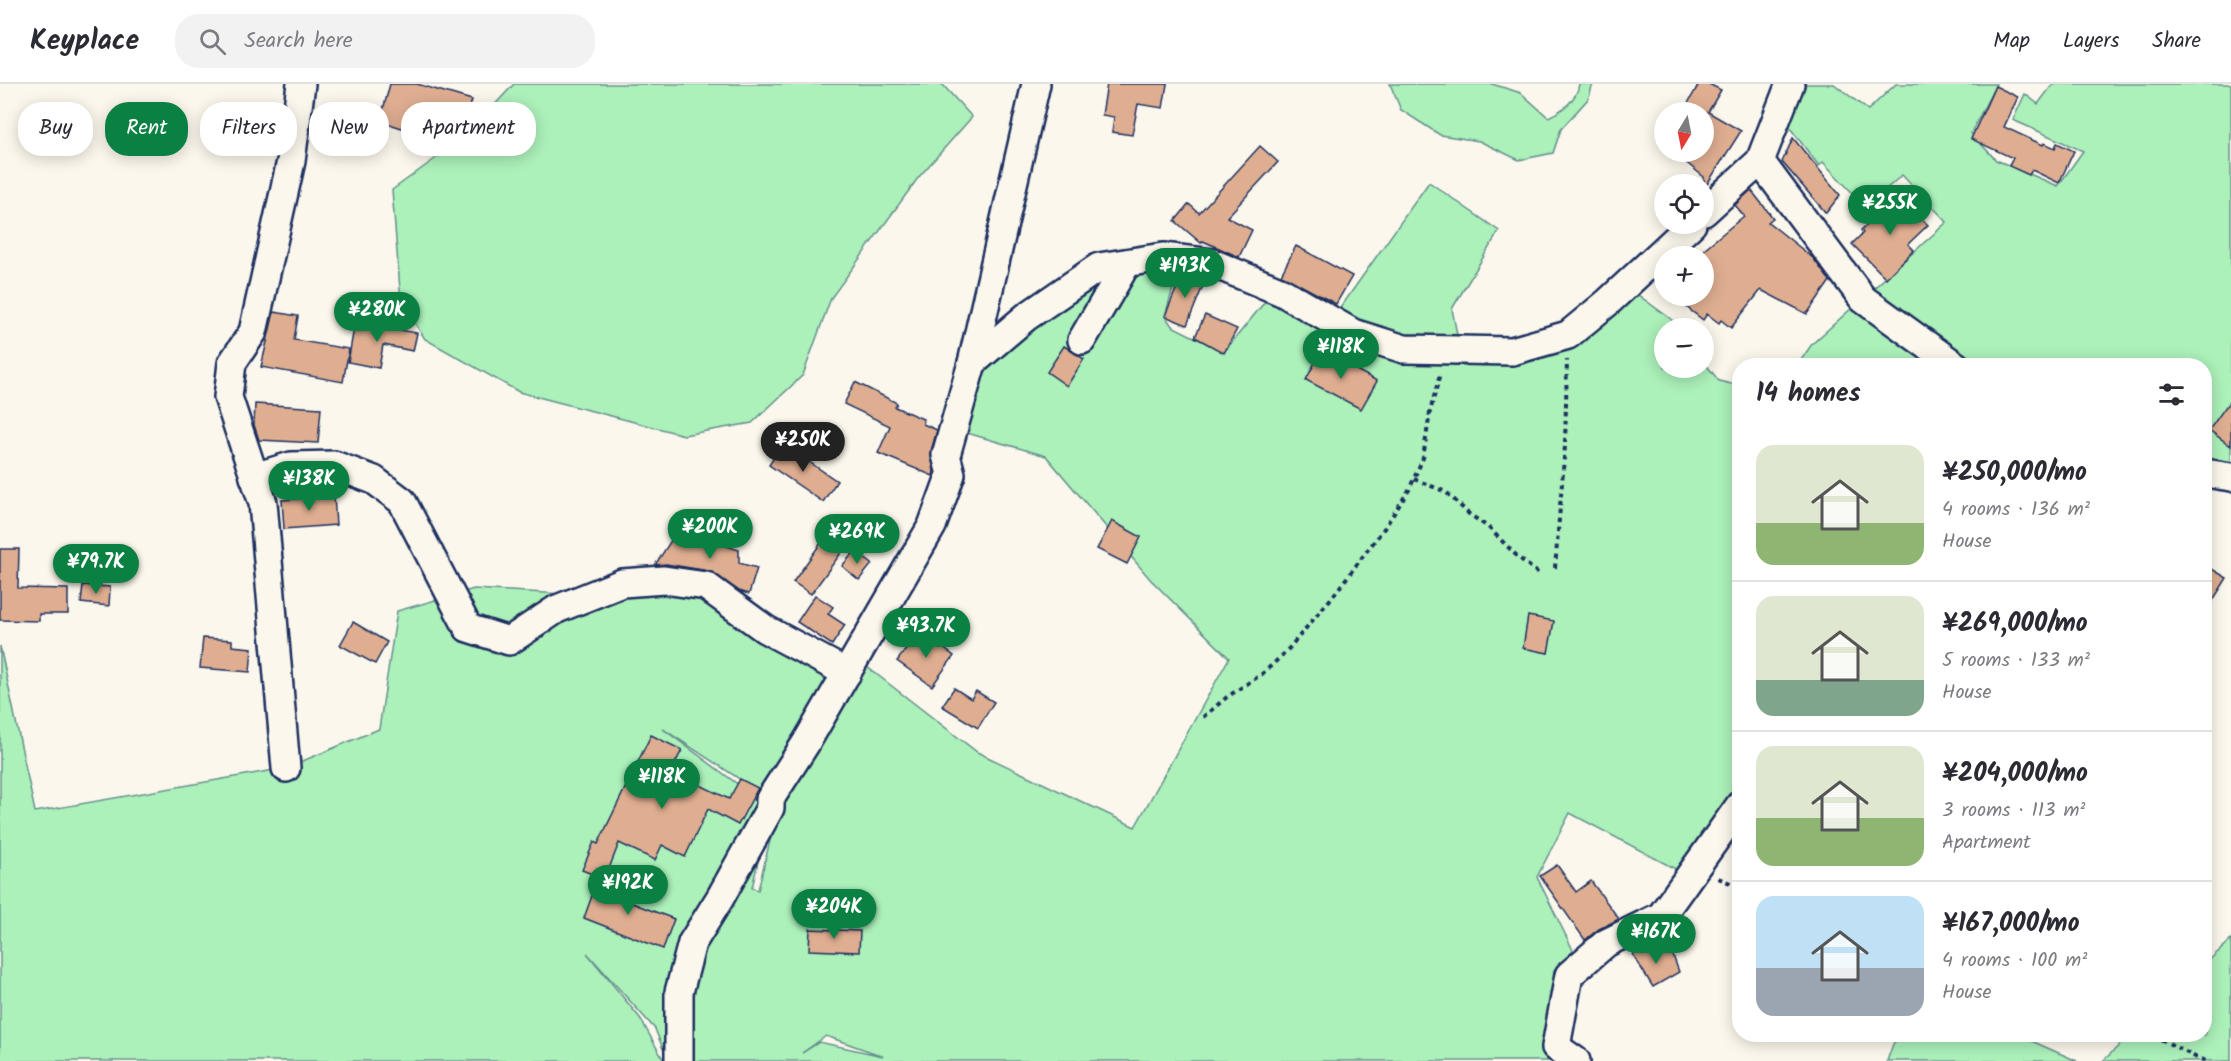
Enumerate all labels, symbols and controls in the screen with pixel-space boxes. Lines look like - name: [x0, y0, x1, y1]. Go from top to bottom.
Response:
- search box: [175, 14, 595, 68]
- text: Keyplace: [30, 19, 139, 64]
- text: Search here: [244, 24, 353, 59]
- icon: search: [196, 25, 229, 58]
- text: Map: [1993, 25, 2030, 58]
- text: Layers: [2063, 25, 2119, 58]
- text: Share: [2152, 25, 2201, 58]
- chip: Buy: [18, 102, 93, 156]
- chip: Rent: [105, 102, 188, 156]
- chip: Filters: [200, 102, 297, 156]
- chip: New: [309, 102, 389, 156]
- chip: Apartment: [401, 102, 536, 156]
- north arrow: [1654, 102, 1714, 162]
- map controls: [1654, 102, 1714, 378]
- button: locate: [1654, 174, 1714, 234]
- pin: ¥255K: [1848, 185, 1932, 236]
- text: ¥255K: [1862, 188, 1918, 220]
- button: +: [1654, 246, 1714, 306]
- pin: ¥193K: [1143, 248, 1227, 299]
- text: ¥193K: [1159, 251, 1211, 283]
- pin: ¥280K: [335, 292, 419, 343]
- text: ¥280K: [348, 295, 406, 327]
- button: −: [1654, 318, 1714, 378]
- pin: ¥118K: [1299, 329, 1383, 380]
- text: ¥118K: [1317, 332, 1365, 364]
- text: 14 homes: [1756, 373, 1861, 415]
- icon: filters: [2155, 378, 2188, 411]
- pin: ¥250K: [761, 422, 845, 473]
- text: ¥250K: [775, 425, 831, 457]
- text: ¥250,000/mo: [1942, 452, 2087, 494]
- pin: ¥138K: [267, 461, 351, 512]
- text: ¥138K: [282, 464, 336, 496]
- icon: home: [1804, 469, 1876, 541]
- text: 4 rooms · 136 m²: [1942, 494, 2090, 526]
- pin: ¥200K: [668, 509, 752, 560]
- text: ¥200K: [682, 512, 738, 544]
- pin: ¥269K: [815, 514, 899, 565]
- text: ¥269K: [829, 517, 885, 549]
- text: House: [1942, 526, 1992, 558]
- pin: ¥79.7K: [47, 544, 145, 595]
- text: ¥79.7K: [67, 547, 125, 579]
- text: ¥269,000/mo: [1942, 603, 2088, 645]
- pin: ¥93.7K: [877, 608, 975, 659]
- text: ¥93.7K: [896, 611, 956, 643]
- icon: home: [1804, 620, 1876, 692]
- text: 5 rooms · 133 m²: [1942, 645, 2090, 677]
- text: House: [1942, 677, 1992, 709]
- text: ¥204,000/mo: [1942, 753, 2088, 795]
- pin: ¥118K: [620, 759, 704, 810]
- text: ¥118K: [638, 762, 686, 794]
- icon: home: [1804, 770, 1876, 842]
- text: 3 rooms · 113 m²: [1942, 795, 2085, 827]
- text: Apartment: [1942, 827, 2031, 859]
- pin: ¥192K: [586, 865, 670, 916]
- text: ¥192K: [602, 868, 654, 900]
- pin: ¥204K: [792, 889, 876, 940]
- text: ¥204K: [805, 892, 863, 924]
- text: ¥167,000/mo: [1942, 903, 2080, 945]
- pin: ¥167K: [1614, 914, 1698, 965]
- text: ¥167K: [1631, 917, 1681, 949]
- icon: home: [1804, 920, 1876, 992]
- text: 4 rooms · 100 m²: [1942, 945, 2087, 977]
- text: House: [1942, 977, 1992, 1009]

